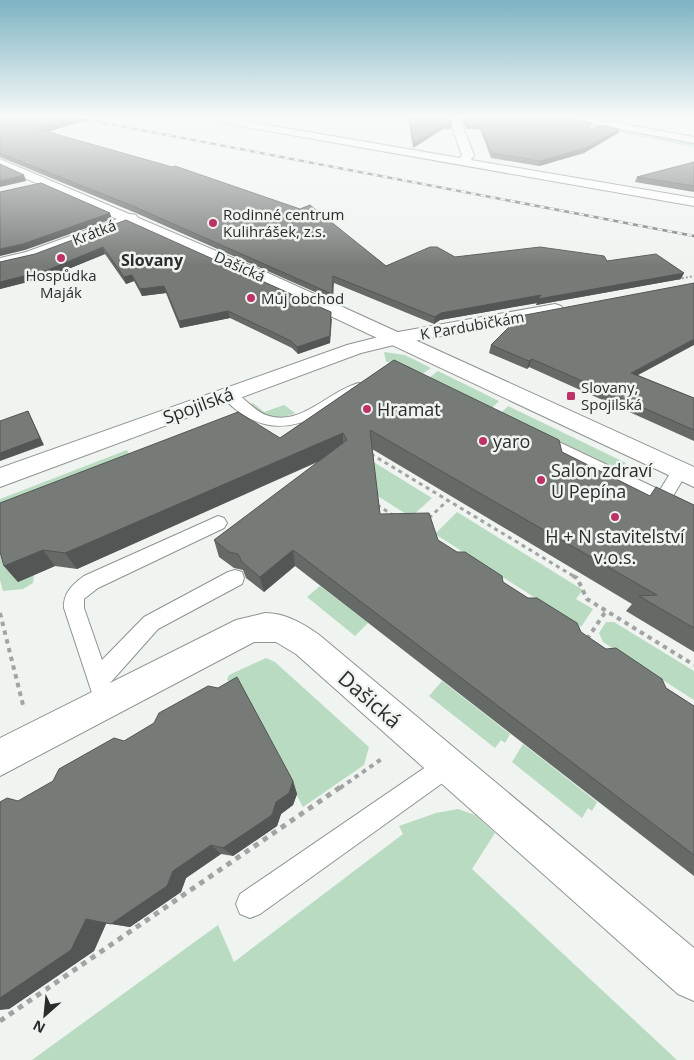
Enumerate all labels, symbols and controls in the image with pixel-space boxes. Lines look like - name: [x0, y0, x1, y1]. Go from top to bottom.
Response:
- place label: Rodinné centrum Kulihrášek, z.s.: [223, 204, 344, 241]
- street label: Krátká: [69, 215, 119, 249]
- marker: Rodinné centrum Kulihrášek, z.s.: [207, 217, 219, 229]
- street label: Dašická: [211, 246, 269, 286]
- district label: Slovany: [121, 249, 184, 271]
- marker: Hospůdka Maják: [55, 252, 67, 264]
- place label: Hospůdka Maják: [25, 265, 97, 302]
- place label: Můj obchod: [261, 288, 344, 308]
- marker: Můj obchod: [245, 292, 257, 304]
- street label: K Pardubičkám: [418, 306, 526, 344]
- place label: Slovany, Spojilská: [581, 377, 642, 414]
- street label: Spojilská: [159, 381, 237, 429]
- marker: Slovany, Spojilská: [565, 390, 577, 402]
- place label: Hramat: [377, 397, 441, 421]
- marker: Hramat: [361, 403, 373, 415]
- place label: yaro: [493, 429, 530, 453]
- marker: yaro: [477, 435, 489, 447]
- place label: Salon zdraví U Pepína: [551, 458, 653, 503]
- marker: Salon zdraví U Pepína: [535, 474, 547, 486]
- marker: H + N stavitelství v.o.s.: [609, 511, 621, 523]
- place label: H + N stavitelství v.o.s.: [545, 524, 685, 569]
- street label: Dašická: [333, 664, 407, 734]
- north arrow: [20, 990, 70, 1040]
- text: N: [29, 1016, 48, 1038]

